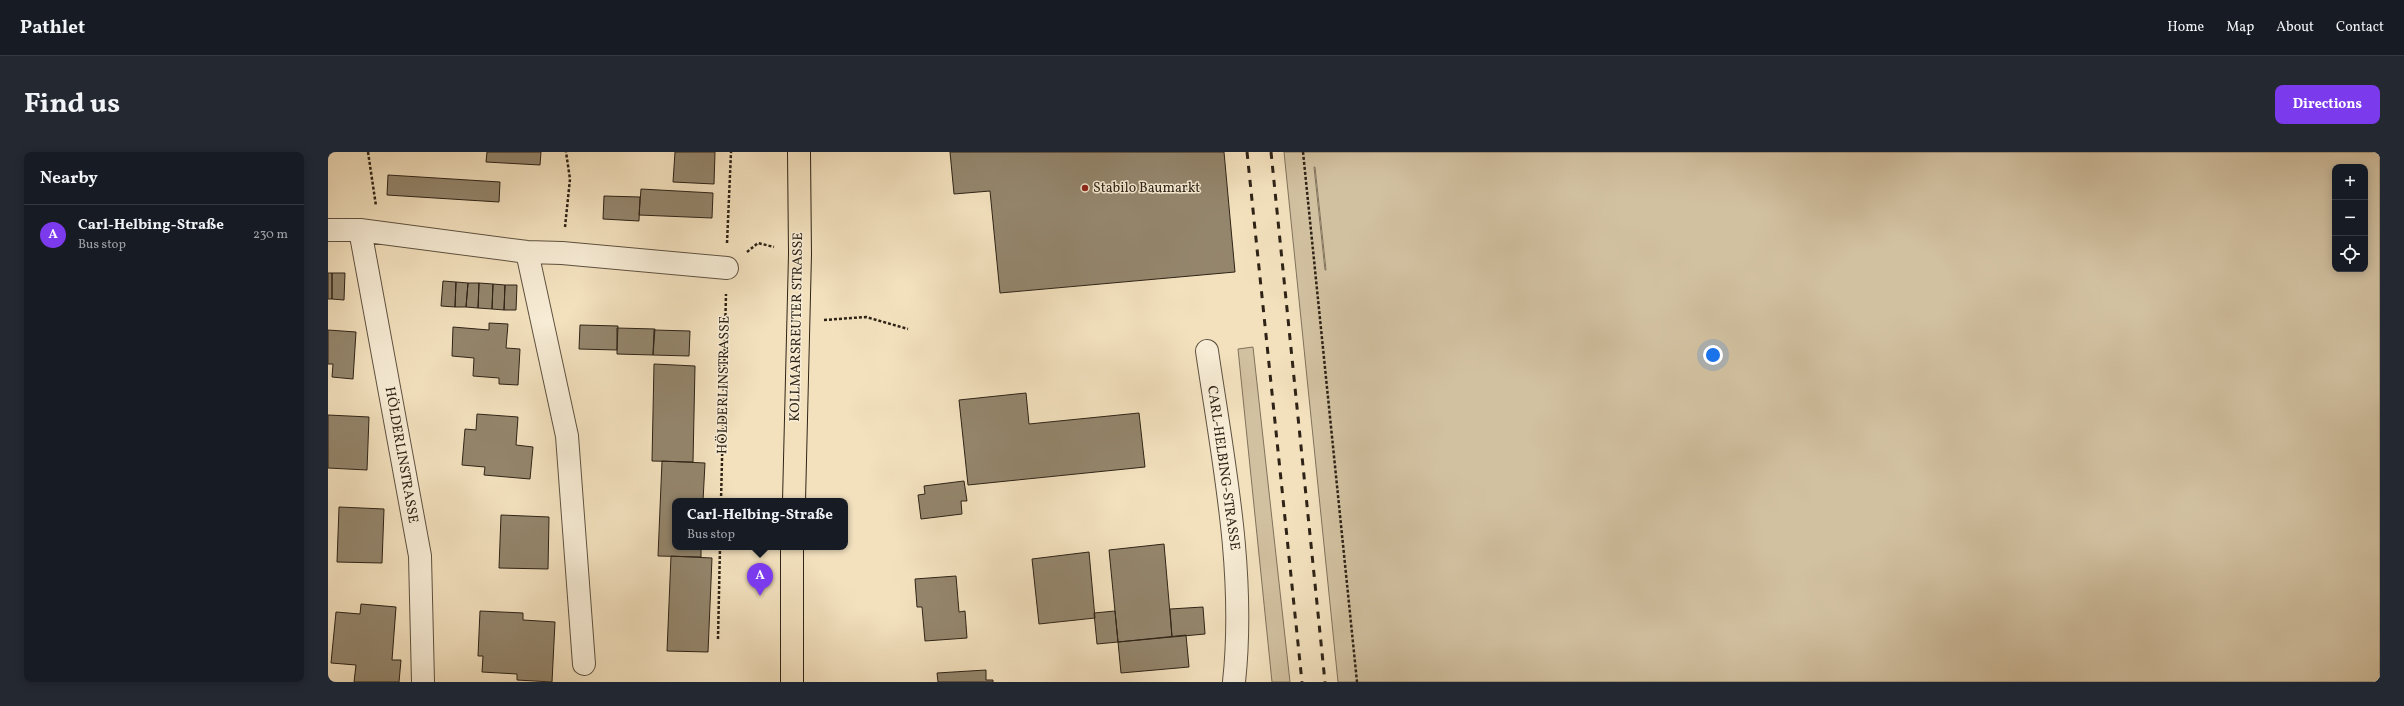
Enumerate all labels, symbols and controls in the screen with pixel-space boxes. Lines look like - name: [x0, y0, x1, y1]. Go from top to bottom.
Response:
- text: Pathlet: [20, 15, 85, 41]
- text: Home: [2167, 18, 2204, 37]
- text: Map: [2226, 18, 2254, 37]
- text: About: [2276, 18, 2314, 37]
- text: Contact: [2336, 18, 2384, 37]
- text: Find us: [24, 85, 120, 124]
- button: Directions: [2275, 85, 2380, 124]
- map controls: [2332, 164, 2368, 272]
- button: +: [2332, 164, 2368, 200]
- text: Nearby: [40, 167, 98, 190]
- place label: Stabilo Baumarkt: [1093, 179, 1200, 198]
- marker: Stabilo Baumarkt: [1080, 183, 1090, 193]
- button: −: [2332, 200, 2368, 236]
- text: Carl-Helbing-Straße: [78, 215, 224, 236]
- text: A: [48, 226, 58, 244]
- text: 230 m: [253, 226, 288, 244]
- street label: KOLLMARSREUTER STRASSE: [786, 232, 808, 422]
- text: Bus stop: [78, 236, 126, 254]
- button: locate: [2332, 236, 2368, 272]
- street label: HÖLDERLINSTRASSE: [713, 316, 735, 454]
- your location: [1703, 345, 1723, 365]
- street label: CARL-HELBING-STRASSE: [1202, 384, 1244, 552]
- street label: HÖLDERLINSTRASSE: [380, 385, 422, 525]
- popup: [672, 498, 848, 550]
- text: Carl-Helbing-Straße: [687, 505, 833, 526]
- text: Bus stop: [687, 526, 735, 544]
- pin: A: [747, 563, 773, 596]

